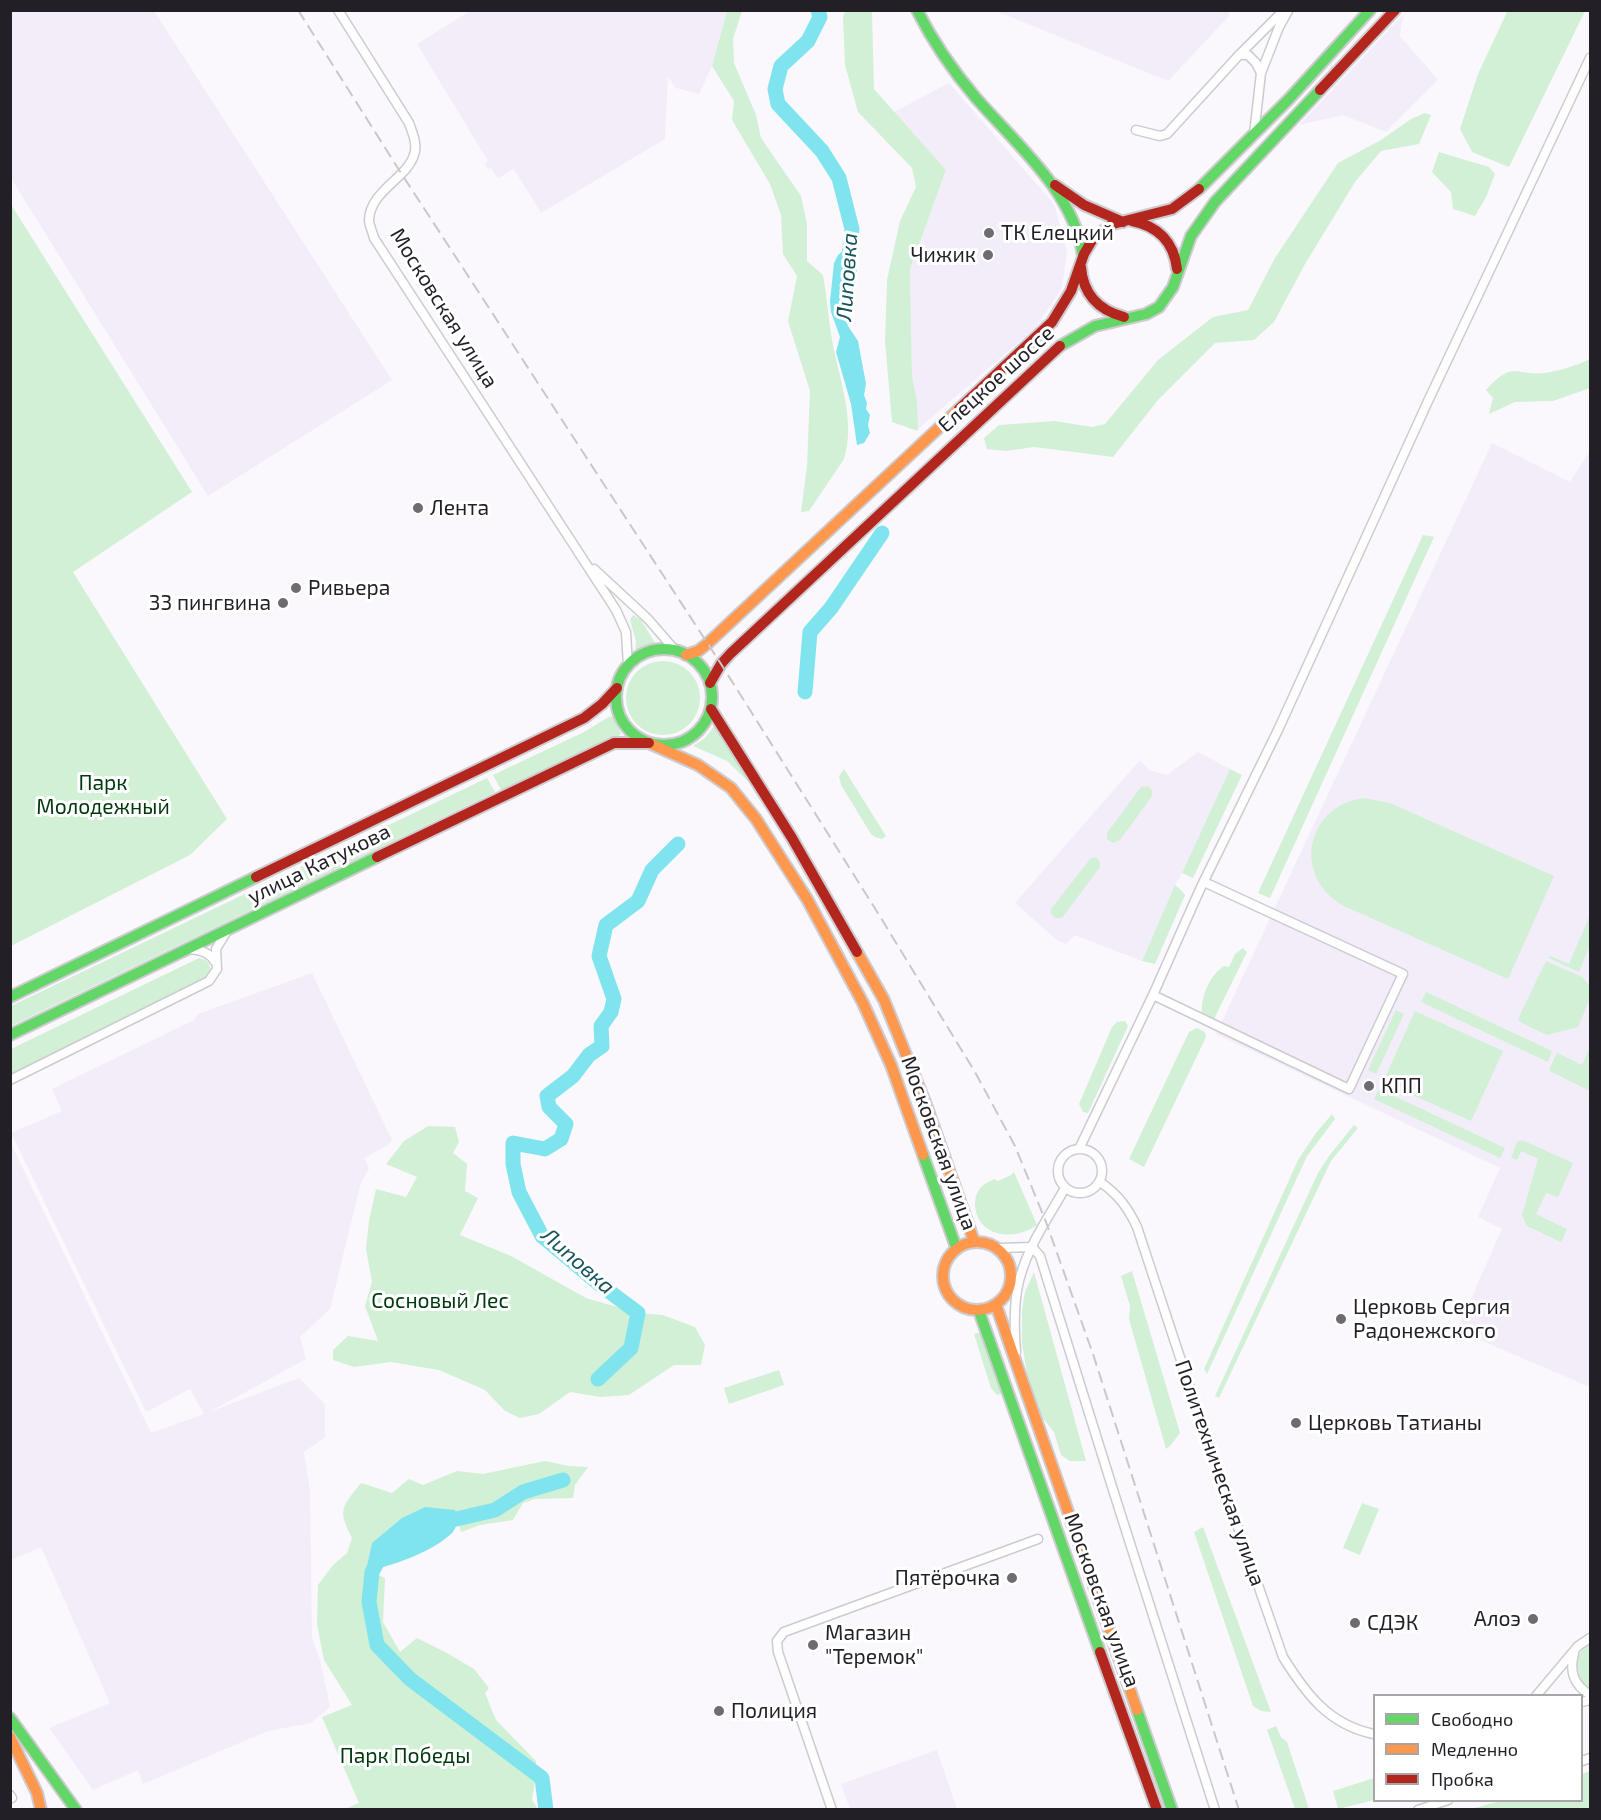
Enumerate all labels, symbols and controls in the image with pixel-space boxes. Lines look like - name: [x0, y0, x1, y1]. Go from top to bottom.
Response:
- place label: ТК Елецкий: [1001, 220, 1114, 246]
- street label: Московская улица: [385, 224, 503, 392]
- marker: ТК Елецкий: [982, 226, 996, 240]
- water label: Липовка: [831, 232, 863, 322]
- place label: Чижик: [910, 242, 976, 268]
- marker: Чижик: [981, 248, 995, 262]
- street label: Елецкое шоссе: [933, 320, 1059, 438]
- place label: Лента: [430, 495, 489, 521]
- marker: Лента: [411, 501, 425, 515]
- place label: Ривьера: [308, 575, 390, 601]
- marker: Ривьера: [289, 581, 303, 595]
- place label: 33 пингвина: [149, 590, 271, 616]
- marker: 33 пингвина: [276, 596, 290, 610]
- park label: Парк Молодежный: [36, 770, 170, 820]
- street label: улица Катукова: [244, 819, 394, 909]
- street label: Московская улица: [896, 1053, 982, 1233]
- place label: КПП: [1381, 1073, 1422, 1099]
- marker: КПП: [1362, 1079, 1376, 1093]
- water label: Липовка: [536, 1222, 620, 1300]
- park label: Сосновый Лес: [371, 1288, 509, 1314]
- place label: Церковь Сергия Радонежского: [1353, 1294, 1510, 1344]
- marker: Церковь Сергия Радонежского: [1334, 1312, 1348, 1326]
- street label: Политехническая улица: [1169, 1357, 1271, 1589]
- place label: Церковь Татианы: [1308, 1410, 1482, 1436]
- marker: Церковь Татианы: [1289, 1416, 1303, 1430]
- street label: Московская улица: [1059, 1510, 1145, 1690]
- place label: Пятёрочка: [895, 1565, 1000, 1591]
- marker: Пятёрочка: [1005, 1571, 1019, 1585]
- place label: Алоэ: [1474, 1606, 1521, 1632]
- place label: СДЭК: [1367, 1610, 1418, 1636]
- marker: Алоэ: [1526, 1612, 1540, 1626]
- marker: СДЭК: [1348, 1616, 1362, 1630]
- place label: Магазин "Теремок": [825, 1620, 924, 1670]
- marker: Магазин "Теремок": [806, 1638, 820, 1652]
- legend: [1373, 1694, 1583, 1802]
- place label: Полиция: [731, 1698, 817, 1724]
- marker: Полиция: [712, 1704, 726, 1718]
- text: Свободно: [1431, 1708, 1513, 1730]
- text: Медленно: [1431, 1738, 1518, 1760]
- park label: Парк Победы: [340, 1743, 470, 1769]
- text: Пробка: [1431, 1768, 1494, 1790]

